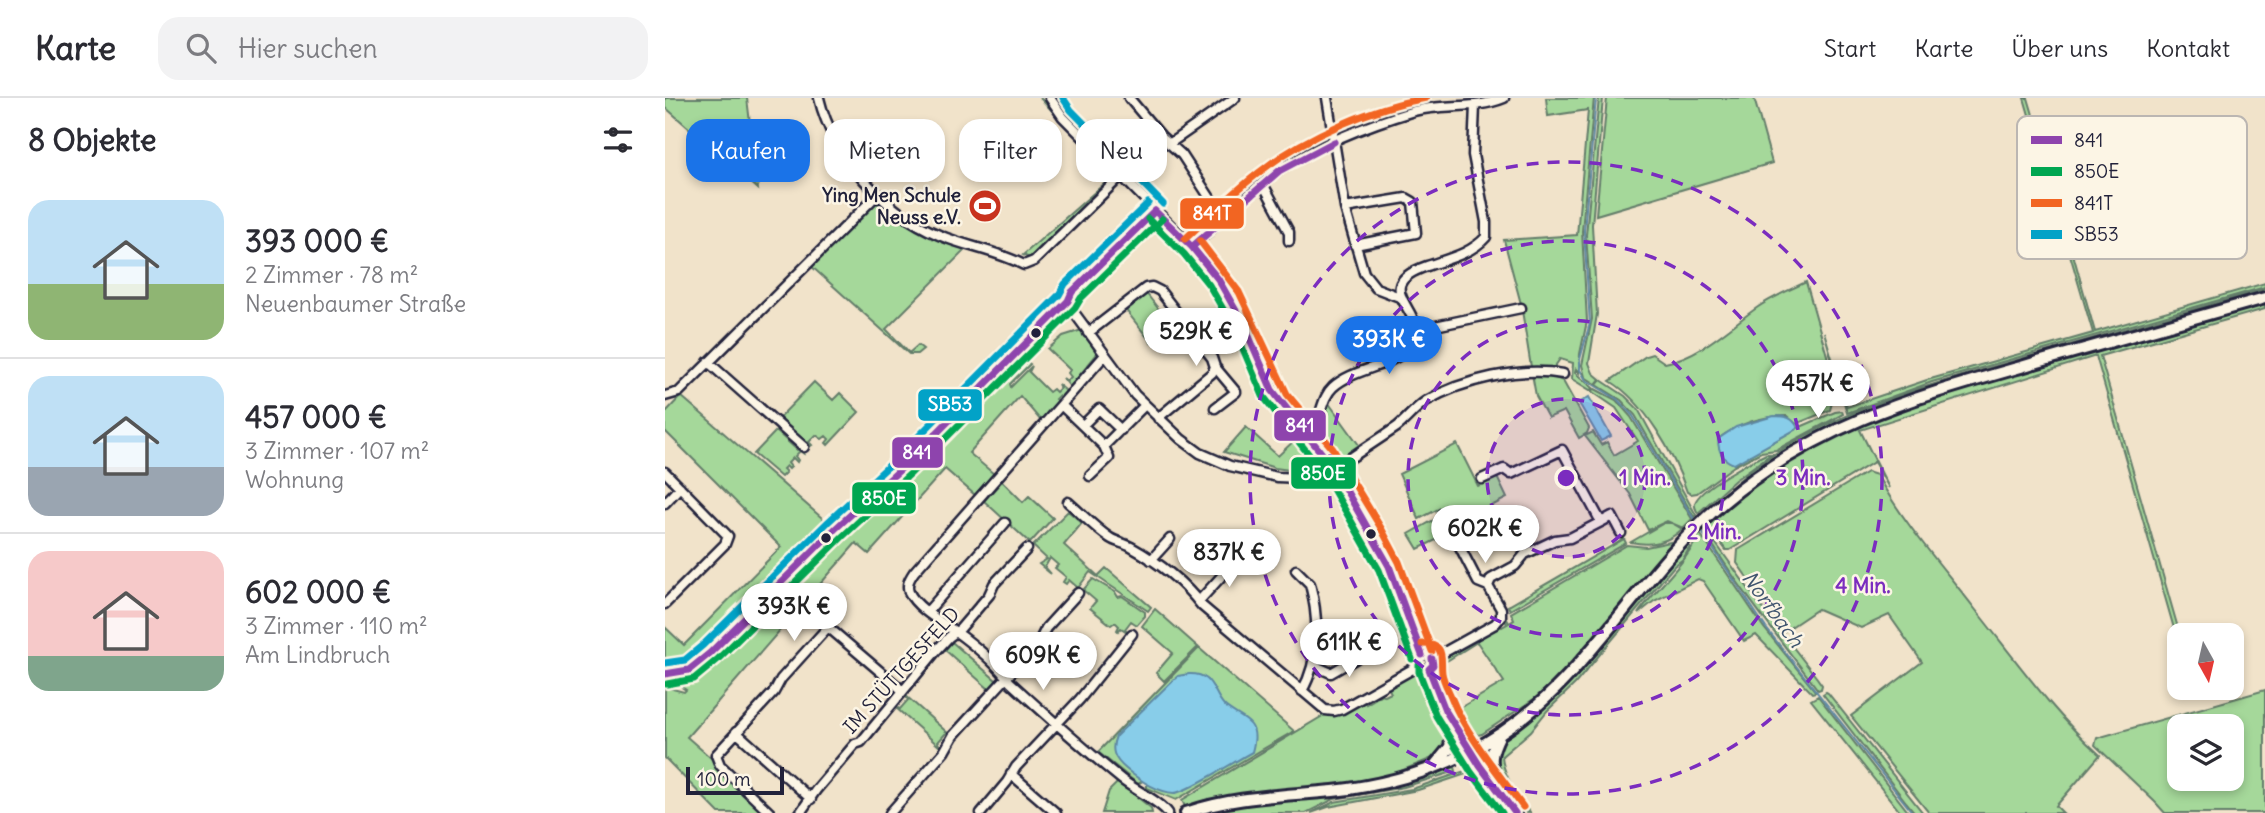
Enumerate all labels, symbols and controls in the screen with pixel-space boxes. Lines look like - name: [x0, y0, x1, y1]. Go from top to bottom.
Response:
- search box: [158, 17, 648, 80]
- text: Karte: [35, 27, 116, 69]
- icon: search: [182, 29, 220, 67]
- text: Hier suchen: [238, 32, 378, 65]
- text: Start: [1824, 33, 1876, 63]
- text: Karte: [1914, 33, 1973, 63]
- text: Über uns: [2011, 33, 2108, 63]
- text: Kontakt: [2146, 33, 2230, 63]
- legend: [2017, 116, 2247, 259]
- chip: Kaufen: [686, 119, 810, 182]
- chip: Mieten: [824, 119, 945, 182]
- chip: Filter: [959, 119, 1062, 182]
- chip: Neu: [1076, 119, 1167, 182]
- text: 8 Objekte: [28, 121, 156, 159]
- icon: filters: [599, 121, 637, 159]
- text: 841: [2074, 128, 2103, 152]
- text: 850E: [2074, 159, 2120, 183]
- place label: Ying Men Schule Neuss e.V.: [821, 183, 961, 229]
- sports icon: Ying Men Schule Neuss e.V.: [966, 187, 1004, 225]
- text: 841T: [2074, 191, 2113, 215]
- line badge: 841T: [1179, 197, 1245, 230]
- text: 841T: [1192, 201, 1232, 225]
- text: 393 000 €: [245, 222, 389, 260]
- text: SB53: [2074, 222, 2119, 246]
- icon: home: [84, 228, 168, 312]
- text: 2 Zimmer · 78 m²: [245, 260, 418, 289]
- text: Neuenbaumer Straße: [245, 289, 466, 318]
- pin: 529K €: [1139, 308, 1253, 368]
- text: 529K €: [1159, 316, 1233, 345]
- pin: 393K €: [1332, 316, 1446, 376]
- text: 393K €: [1352, 324, 1426, 353]
- unlabelled marker: [1029, 326, 1043, 340]
- pin: 457K €: [1761, 360, 1875, 420]
- text: 457K €: [1782, 368, 1854, 397]
- line badge: SB53: [917, 388, 983, 422]
- text: SB53: [928, 392, 972, 416]
- text: 457 000 €: [245, 398, 387, 436]
- icon: home: [84, 404, 168, 488]
- line badge: 841: [1273, 409, 1327, 442]
- text: 841: [1285, 413, 1315, 437]
- text: 3 Zimmer · 107 m²: [245, 436, 429, 465]
- line badge: 841: [891, 436, 944, 469]
- text: 841: [902, 440, 932, 464]
- line badge: 850E: [1290, 456, 1357, 490]
- text: 850E: [1300, 461, 1346, 485]
- text: 1 Min.: [1619, 464, 1671, 491]
- text: 3 Min.: [1775, 464, 1831, 491]
- text: Wohnung: [245, 465, 344, 494]
- centre of rings: [1554, 466, 1578, 490]
- line badge: 850E: [851, 481, 917, 515]
- text: 850E: [861, 486, 907, 510]
- pin: 602K €: [1428, 505, 1542, 565]
- text: 602K €: [1447, 513, 1523, 542]
- text: 2 Min.: [1687, 518, 1741, 545]
- unlabelled marker: [1364, 527, 1378, 541]
- pin: 837K €: [1172, 530, 1286, 589]
- unlabelled marker: [819, 531, 833, 545]
- text: 837K €: [1193, 537, 1265, 566]
- water label: Norfbach: [1736, 566, 1810, 653]
- text: 4 Min.: [1835, 572, 1891, 599]
- text: 602 000 €: [245, 573, 391, 611]
- icon: home: [84, 579, 168, 663]
- pin: 393K €: [737, 584, 851, 643]
- text: 393K €: [757, 591, 831, 620]
- street label: IM STÜTTGESFELD: [838, 602, 964, 738]
- text: 3 Zimmer · 110 m²: [245, 611, 428, 640]
- pin: 611K €: [1292, 620, 1406, 679]
- north arrow: [2167, 623, 2243, 700]
- map controls: [2167, 623, 2244, 791]
- text: 611K €: [1316, 627, 1382, 656]
- pin: 609K €: [986, 632, 1100, 692]
- text: Am Lindbruch: [245, 640, 390, 669]
- text: 609K €: [1005, 640, 1081, 669]
- button: layers: [2167, 714, 2244, 791]
- scale bar: [686, 764, 784, 796]
- text: 100 m: [697, 767, 751, 791]

